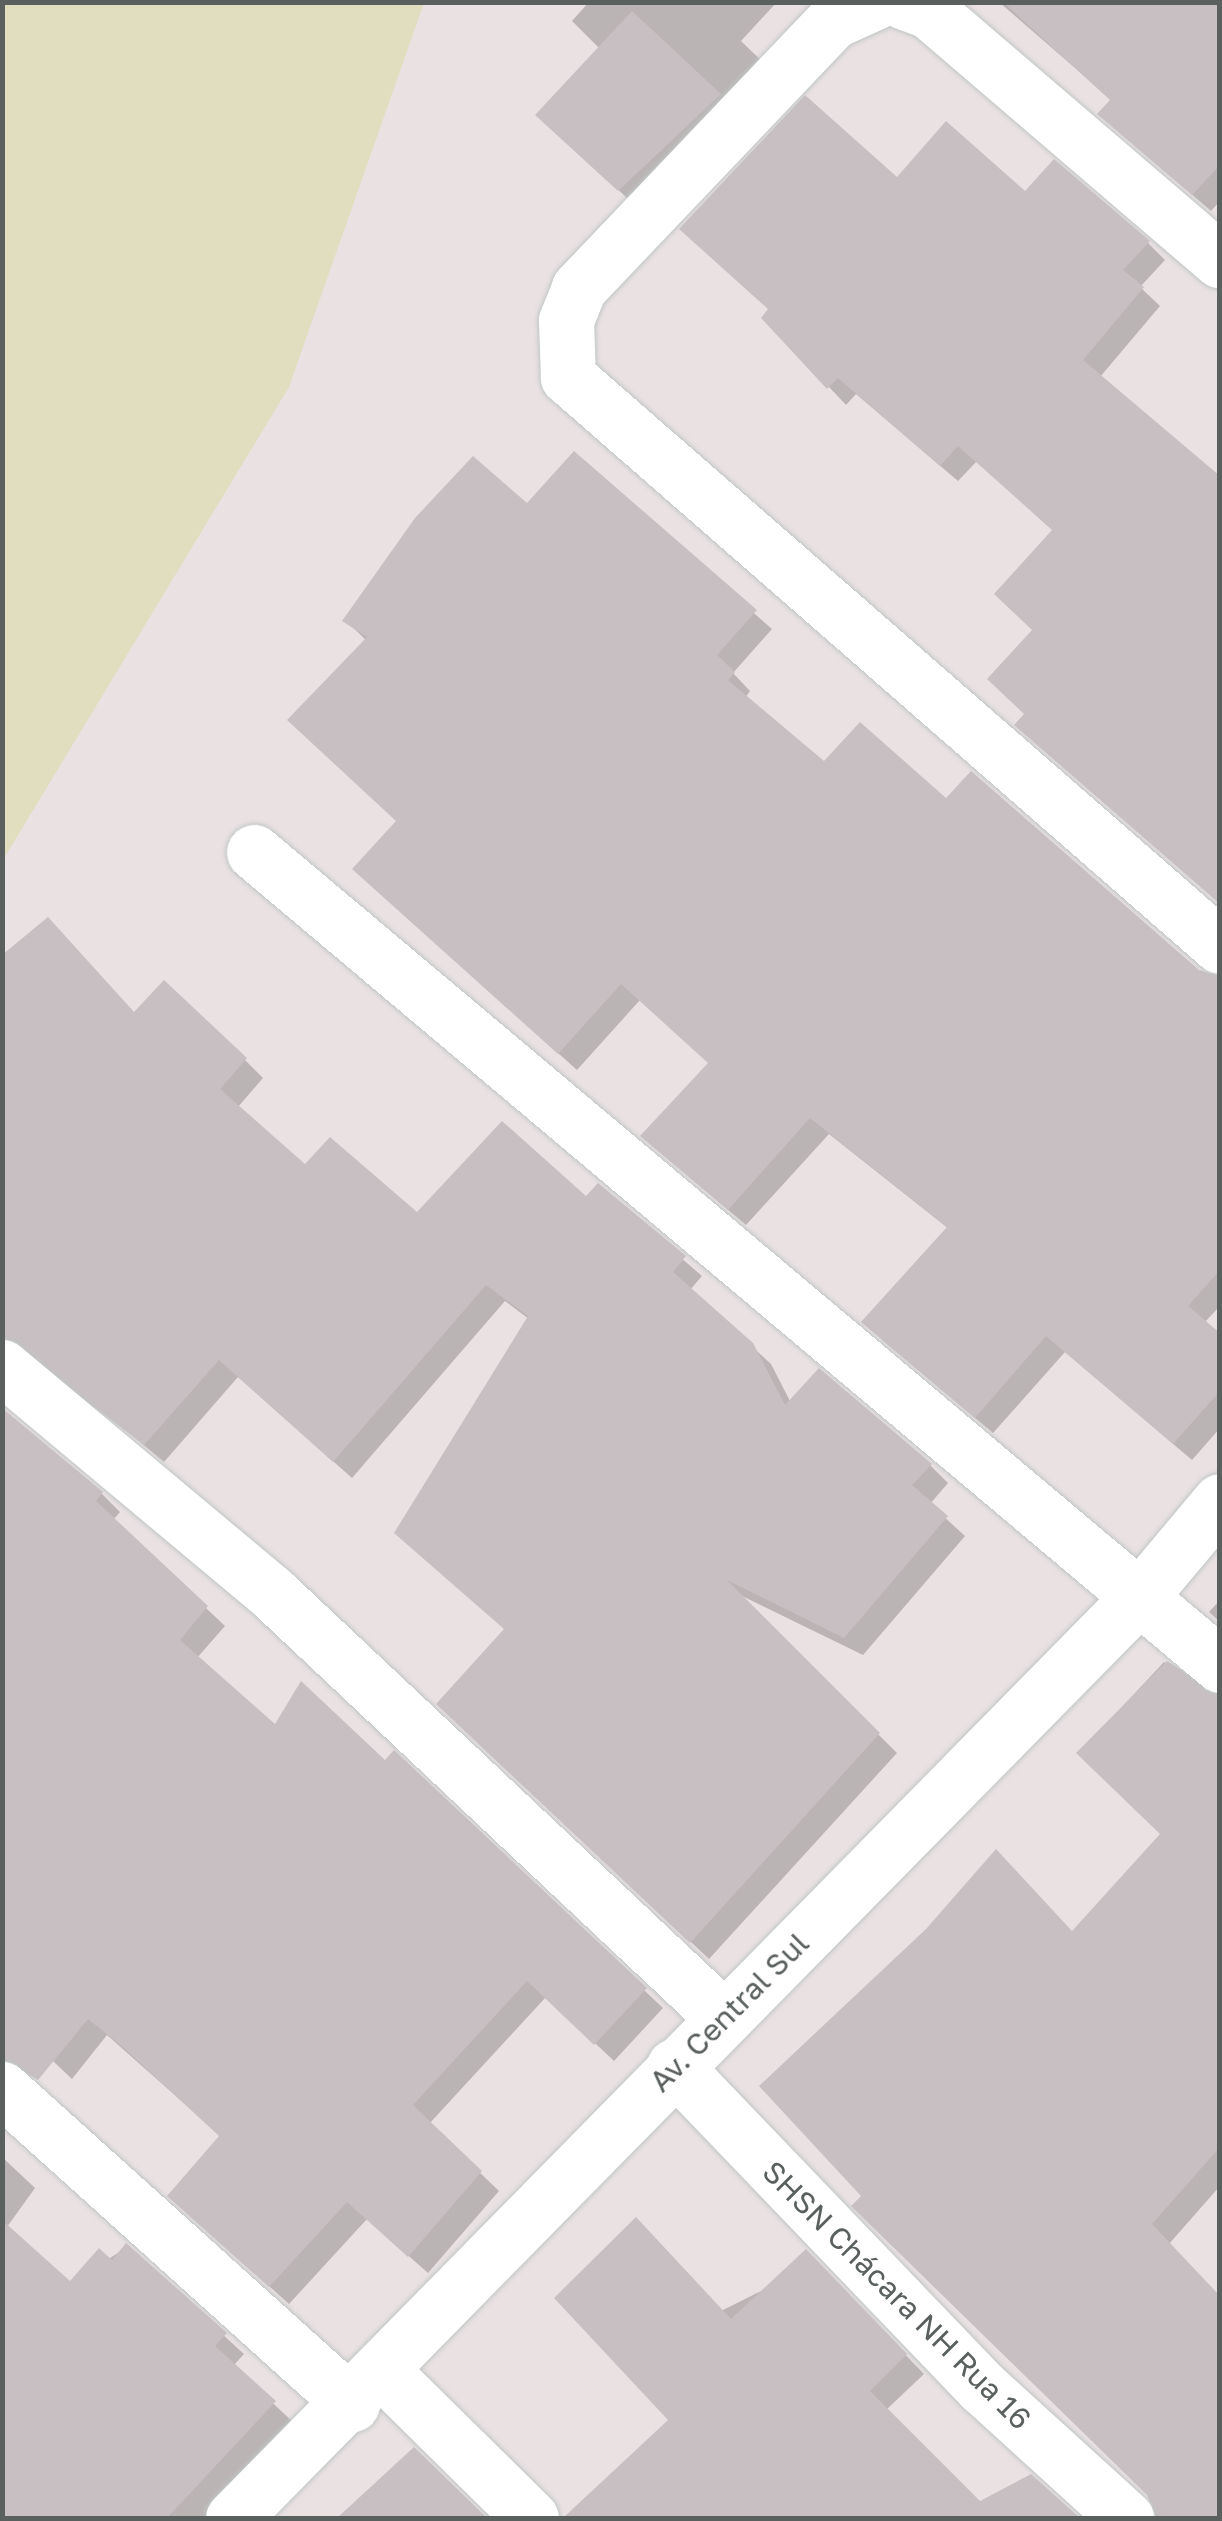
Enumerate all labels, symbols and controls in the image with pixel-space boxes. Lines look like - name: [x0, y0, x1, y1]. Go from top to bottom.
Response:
- street label: Av. Central Sul: [642, 1925, 816, 2099]
- street label: SHSN Chácara NH Rua 16: [755, 2153, 1039, 2437]

